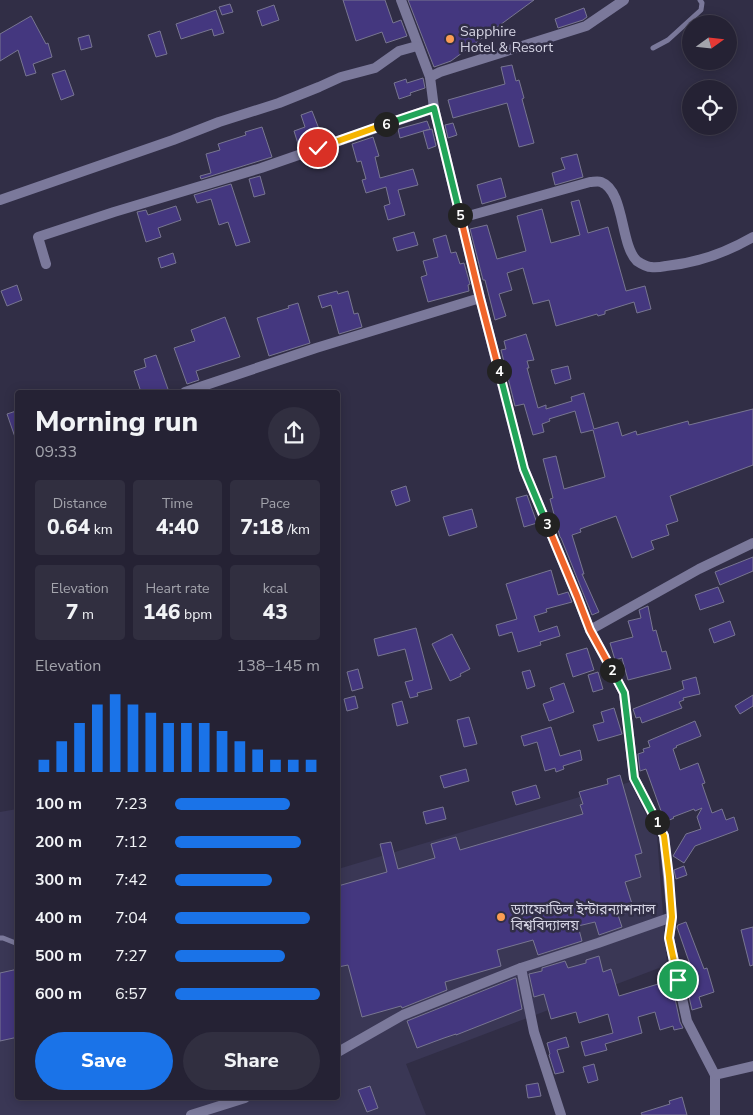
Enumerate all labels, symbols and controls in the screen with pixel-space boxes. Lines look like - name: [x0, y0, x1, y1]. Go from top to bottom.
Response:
- north arrow: [682, 15, 738, 70]
- map controls: [682, 15, 737, 135]
- place label: Sapphire Hotel & Resort: [460, 22, 553, 57]
- marker: Sapphire Hotel & Resort: [444, 33, 456, 45]
- button: locate: [682, 80, 737, 135]
- pin: 6: [374, 112, 398, 136]
- text: 6: [382, 115, 391, 134]
- pin: [297, 127, 339, 169]
- icon: check: [304, 134, 332, 162]
- pin: 5: [448, 202, 472, 228]
- text: 5: [456, 206, 465, 225]
- pin: 4: [486, 358, 512, 384]
- text: 4: [495, 362, 504, 381]
- text: Morning run: [35, 403, 198, 441]
- button: share: [268, 407, 320, 459]
- text: 09:33: [35, 441, 77, 463]
- text: Distance: [53, 494, 107, 513]
- text: Time: [162, 494, 193, 513]
- text: Pace: [260, 494, 290, 513]
- pin: 3: [534, 512, 560, 536]
- text: 0.64: [47, 513, 90, 541]
- text: 4:40: [156, 513, 199, 541]
- text: 7:18: [240, 513, 284, 541]
- text: 3: [543, 515, 552, 534]
- text: km: [90, 520, 113, 539]
- text: /km: [284, 520, 310, 539]
- text: Elevation: [51, 579, 109, 598]
- text: Heart rate: [145, 579, 210, 598]
- text: kcal: [263, 579, 288, 598]
- text: 7: [66, 598, 78, 626]
- text: 146: [143, 598, 180, 626]
- text: 43: [263, 598, 288, 626]
- text: m: [78, 605, 94, 624]
- text: bpm: [180, 605, 212, 624]
- text: Elevation: [35, 655, 101, 677]
- text: 138–145 m: [237, 655, 320, 677]
- pin: 2: [600, 658, 624, 682]
- text: 2: [608, 661, 617, 680]
- text: 100 m: [35, 793, 82, 815]
- text: 7:23: [115, 793, 147, 815]
- pin: 1: [644, 810, 670, 834]
- text: 1: [653, 813, 662, 832]
- text: 200 m: [35, 831, 82, 853]
- text: 7:12: [115, 831, 147, 853]
- text: 300 m: [35, 869, 82, 891]
- text: 7:42: [115, 869, 147, 891]
- place label: ড্যাফোডিল ইন্টারন্যাশনাল বিশ্ববিদ্যালয়: [510, 900, 656, 935]
- text: 400 m: [35, 907, 82, 929]
- text: 7:04: [115, 907, 147, 929]
- marker: ড্যাফোডিল ইন্টারন্যাশনাল বিশ্ববিদ্যালয়: [495, 911, 507, 923]
- text: 500 m: [35, 945, 82, 967]
- text: 7:27: [115, 945, 147, 967]
- pin: [657, 959, 699, 1001]
- icon: arrive: [664, 966, 692, 994]
- text: 600 m: [35, 983, 82, 1005]
- text: 6:57: [115, 983, 147, 1005]
- button: Save: [35, 1032, 173, 1090]
- button: Share: [183, 1032, 320, 1090]

